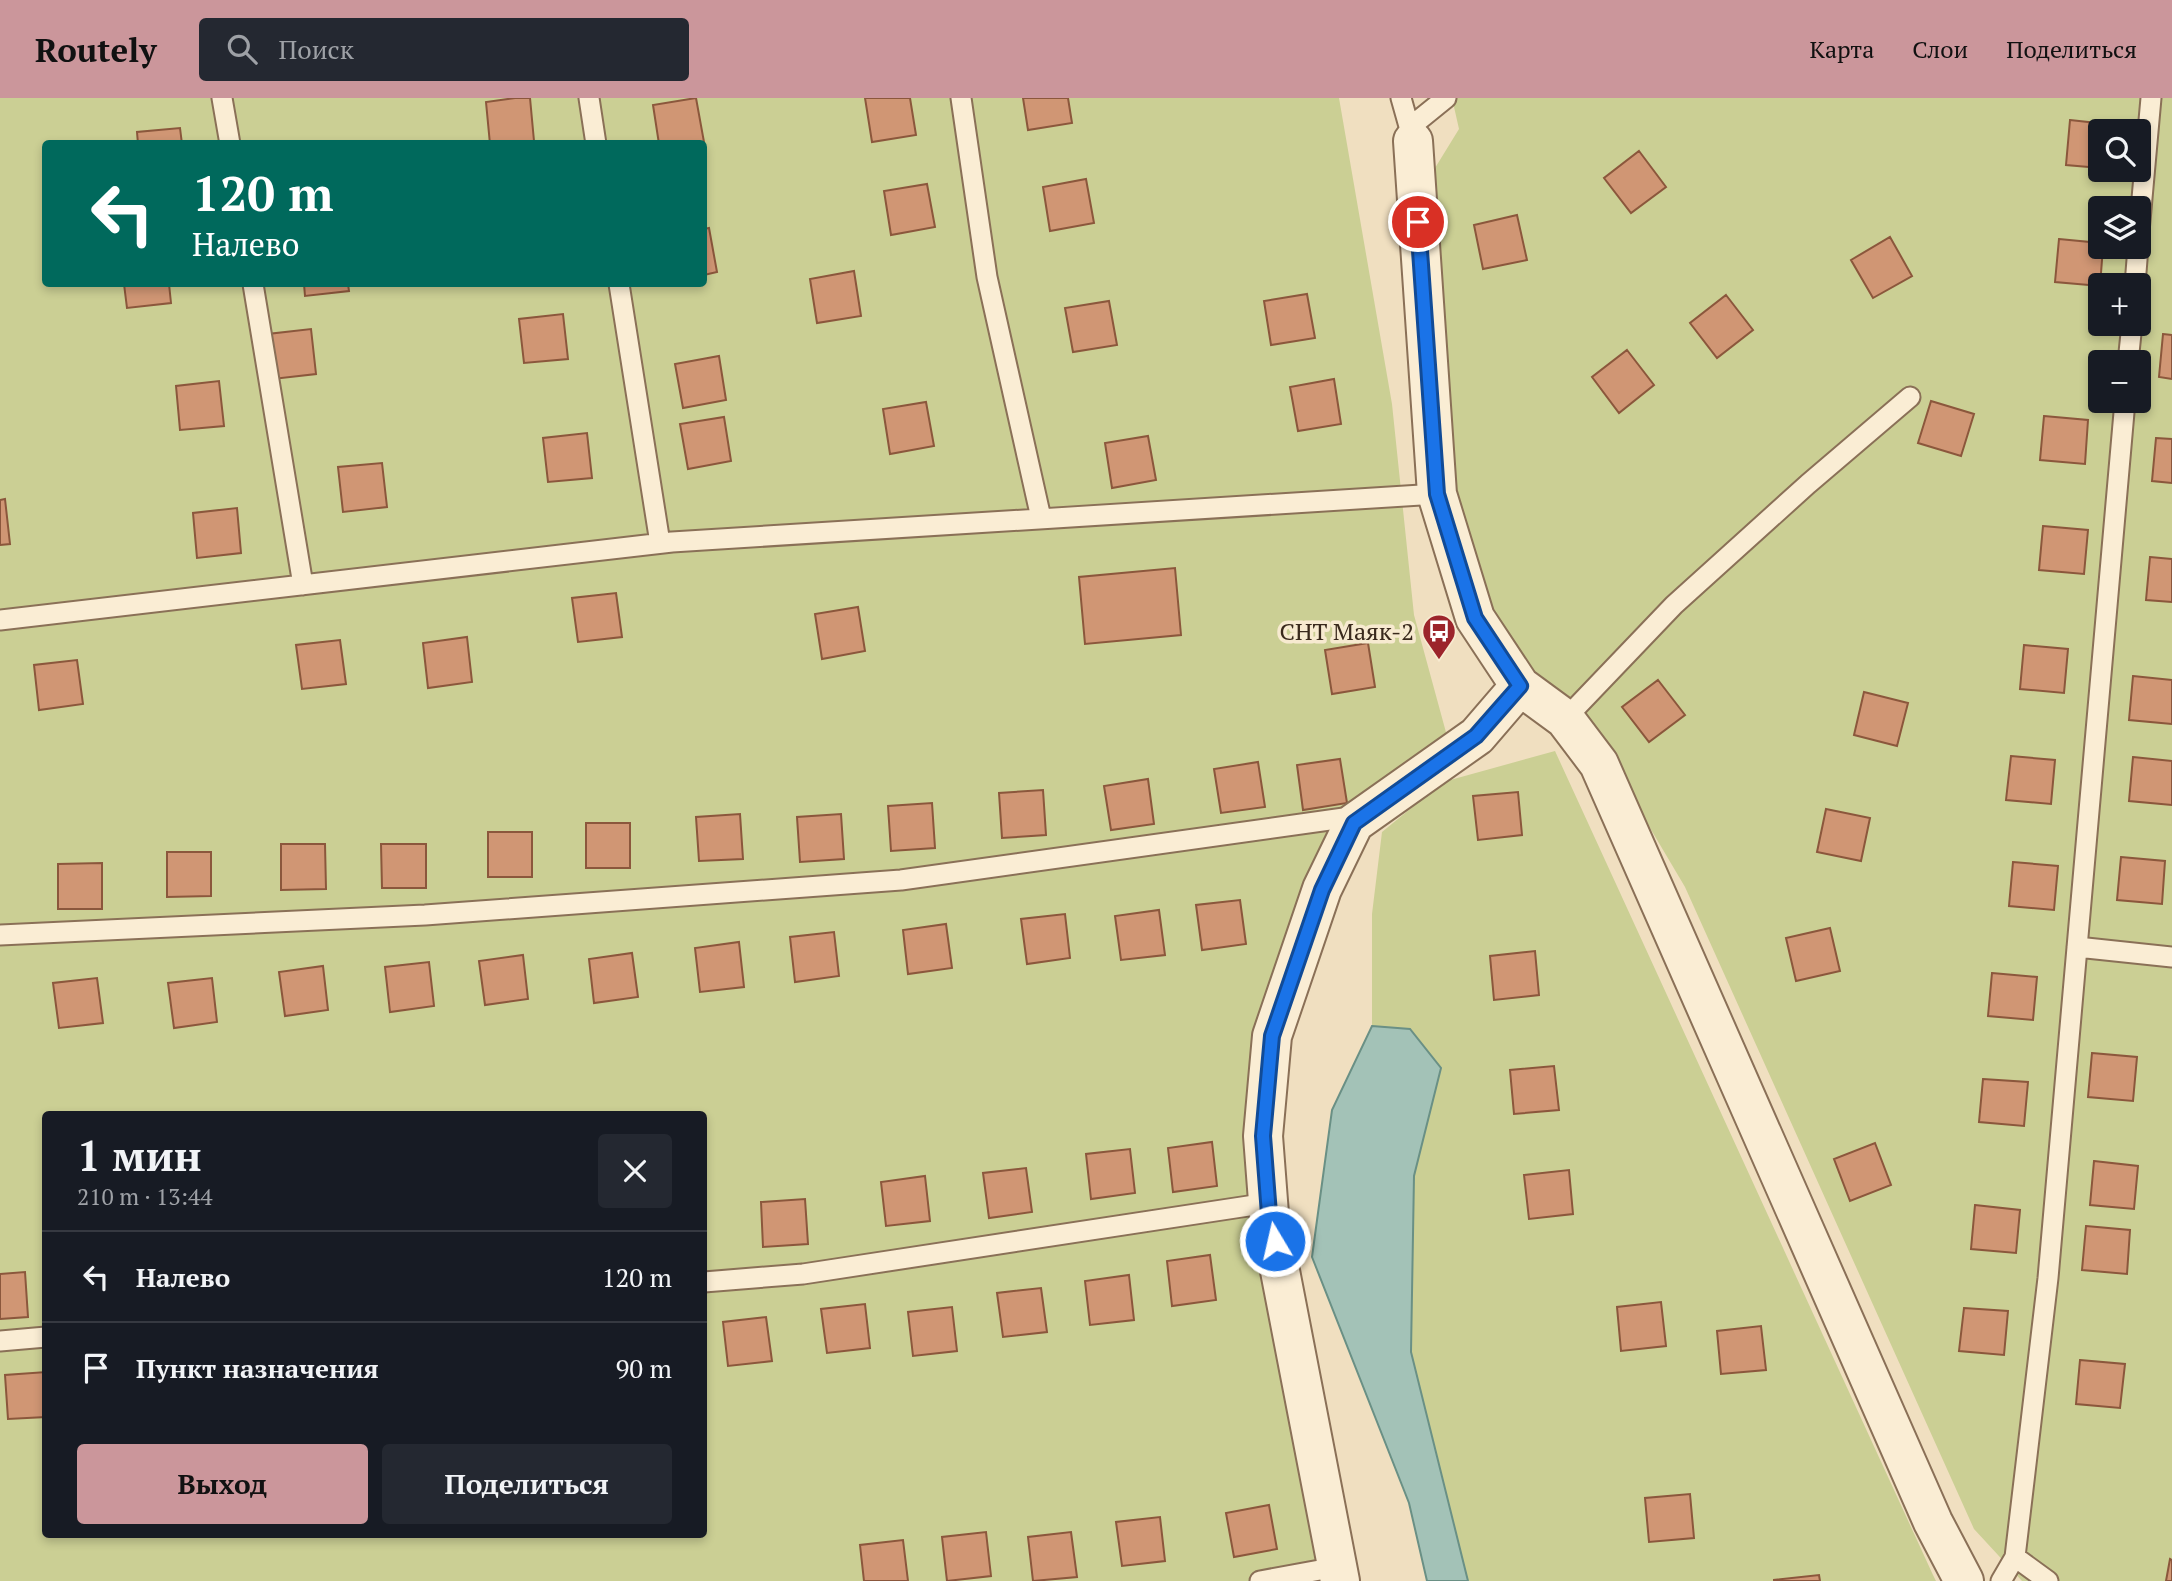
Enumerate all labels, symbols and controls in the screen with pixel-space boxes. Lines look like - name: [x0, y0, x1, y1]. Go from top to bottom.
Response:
- search box: [199, 18, 689, 81]
- text: Routely: [35, 28, 157, 71]
- icon: search: [223, 30, 261, 68]
- text: Поиск: [279, 32, 354, 66]
- text: Карта: [1809, 33, 1874, 65]
- text: Слои: [1912, 33, 1968, 65]
- text: Поделиться: [2006, 33, 2137, 65]
- map controls: [2088, 119, 2151, 413]
- button: search: [2088, 119, 2151, 182]
- text: 120 m: [192, 160, 334, 225]
- icon: left: [77, 168, 168, 259]
- pin: [1388, 192, 1448, 252]
- button: layers: [2088, 196, 2151, 259]
- icon: arrive: [1399, 203, 1437, 241]
- text: Налево: [192, 223, 300, 265]
- button: +: [2088, 273, 2151, 336]
- button: −: [2088, 350, 2151, 413]
- bus stop icon: СНТ Маяк-2: [1420, 612, 1458, 661]
- place label: СНТ Маяк-2: [1280, 615, 1414, 647]
- text: 1 мин: [77, 1127, 202, 1183]
- button: close: [598, 1134, 672, 1208]
- text: 210 m · 13:44: [77, 1181, 212, 1212]
- position arrow: [1238, 1204, 1312, 1278]
- icon: left: [77, 1258, 115, 1296]
- text: Налево: [136, 1260, 230, 1294]
- text: 120 m: [602, 1260, 672, 1294]
- icon: arrive: [77, 1349, 115, 1387]
- text: Пункт назначения: [136, 1351, 379, 1385]
- text: 90 m: [616, 1351, 672, 1385]
- button: Выход: [77, 1444, 368, 1524]
- button: Поделиться: [382, 1444, 672, 1524]

